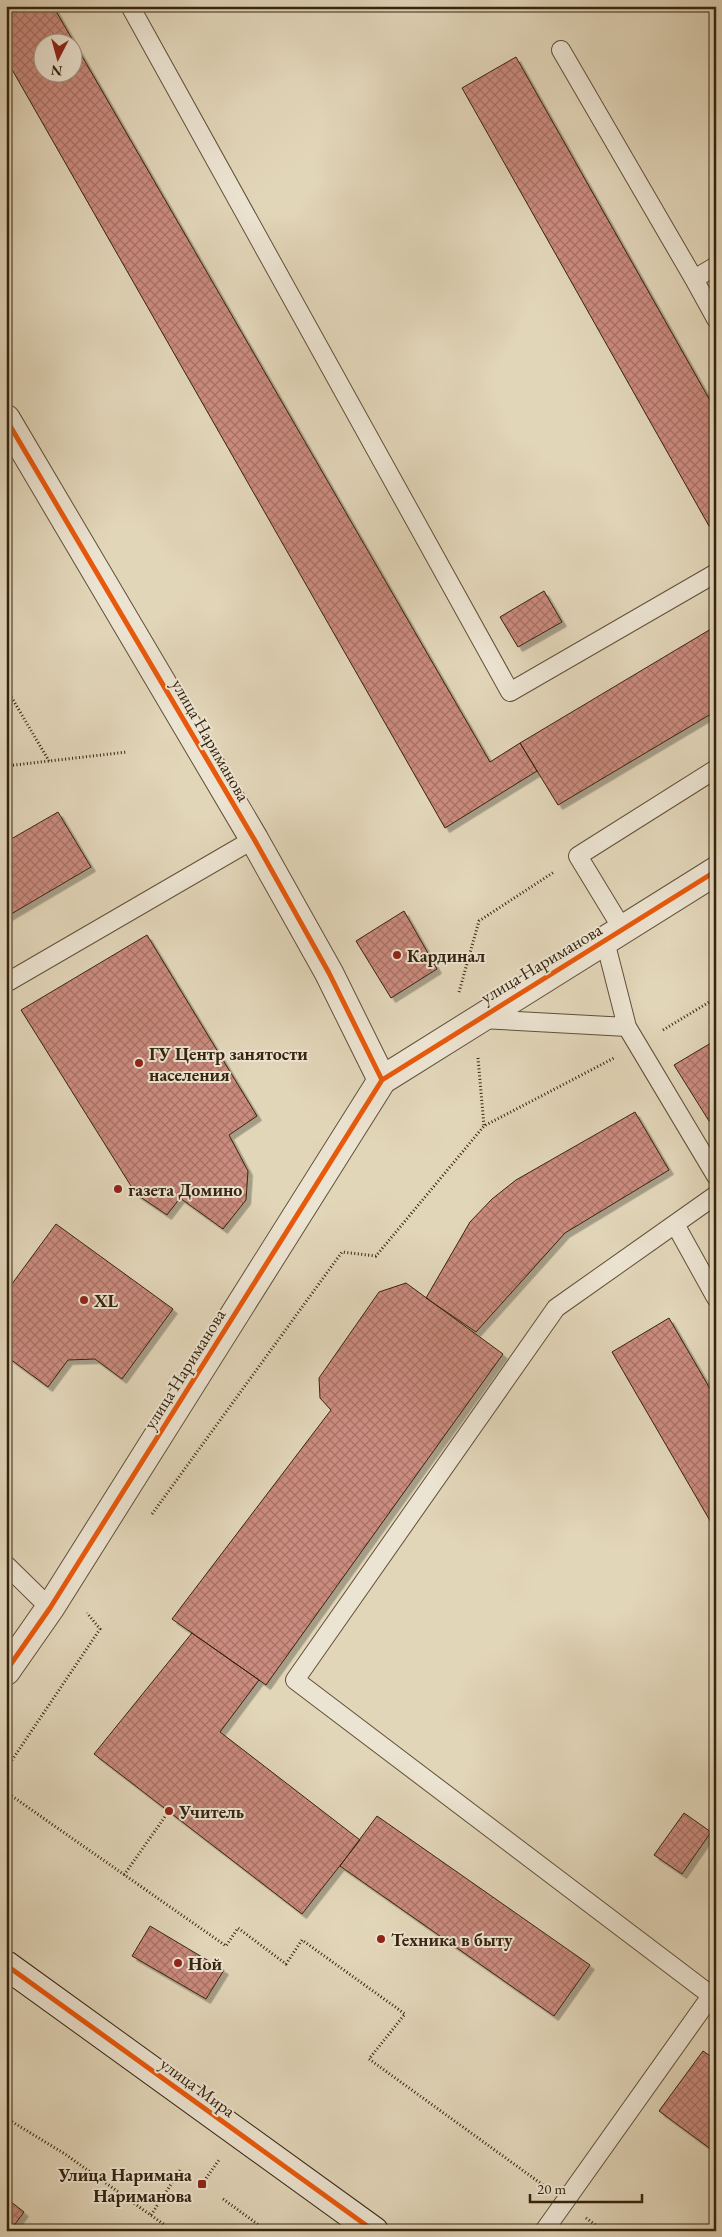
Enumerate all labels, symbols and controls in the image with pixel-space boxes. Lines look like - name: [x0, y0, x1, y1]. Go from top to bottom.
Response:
- north arrow: [32, 32, 82, 82]
- text: N: [49, 61, 63, 80]
- street label: улица Нариманова: [167, 675, 256, 806]
- street label: улица Нариманова: [476, 917, 607, 1008]
- place label: Кардинал: [407, 944, 485, 967]
- marker: Кардинал: [391, 949, 403, 961]
- place label: ГУ Центр занятости населения: [149, 1042, 308, 1086]
- marker: ГУ Центр занятости населения: [133, 1057, 145, 1069]
- place label: газета Домино: [128, 1178, 242, 1201]
- marker: газета Домино: [112, 1183, 124, 1195]
- place label: XL: [93, 1289, 118, 1312]
- marker: XL: [78, 1294, 90, 1306]
- street label: улица Нариманова: [138, 1304, 231, 1434]
- place label: Учитель: [178, 1800, 244, 1823]
- marker: Учитель: [163, 1805, 175, 1817]
- place label: Техника в быту: [391, 1928, 513, 1951]
- marker: Техника в быту: [375, 1933, 387, 1945]
- place label: Ной: [188, 1952, 222, 1975]
- marker: Ной: [172, 1957, 184, 1969]
- street label: улица Мира: [156, 2052, 241, 2123]
- place label: Улица Наримана Нариманова: [57, 2163, 192, 2207]
- scale bar: [530, 2172, 642, 2204]
- marker: Улица Наримана Нариманова: [196, 2178, 208, 2190]
- text: 20 m: [537, 2179, 566, 2198]

